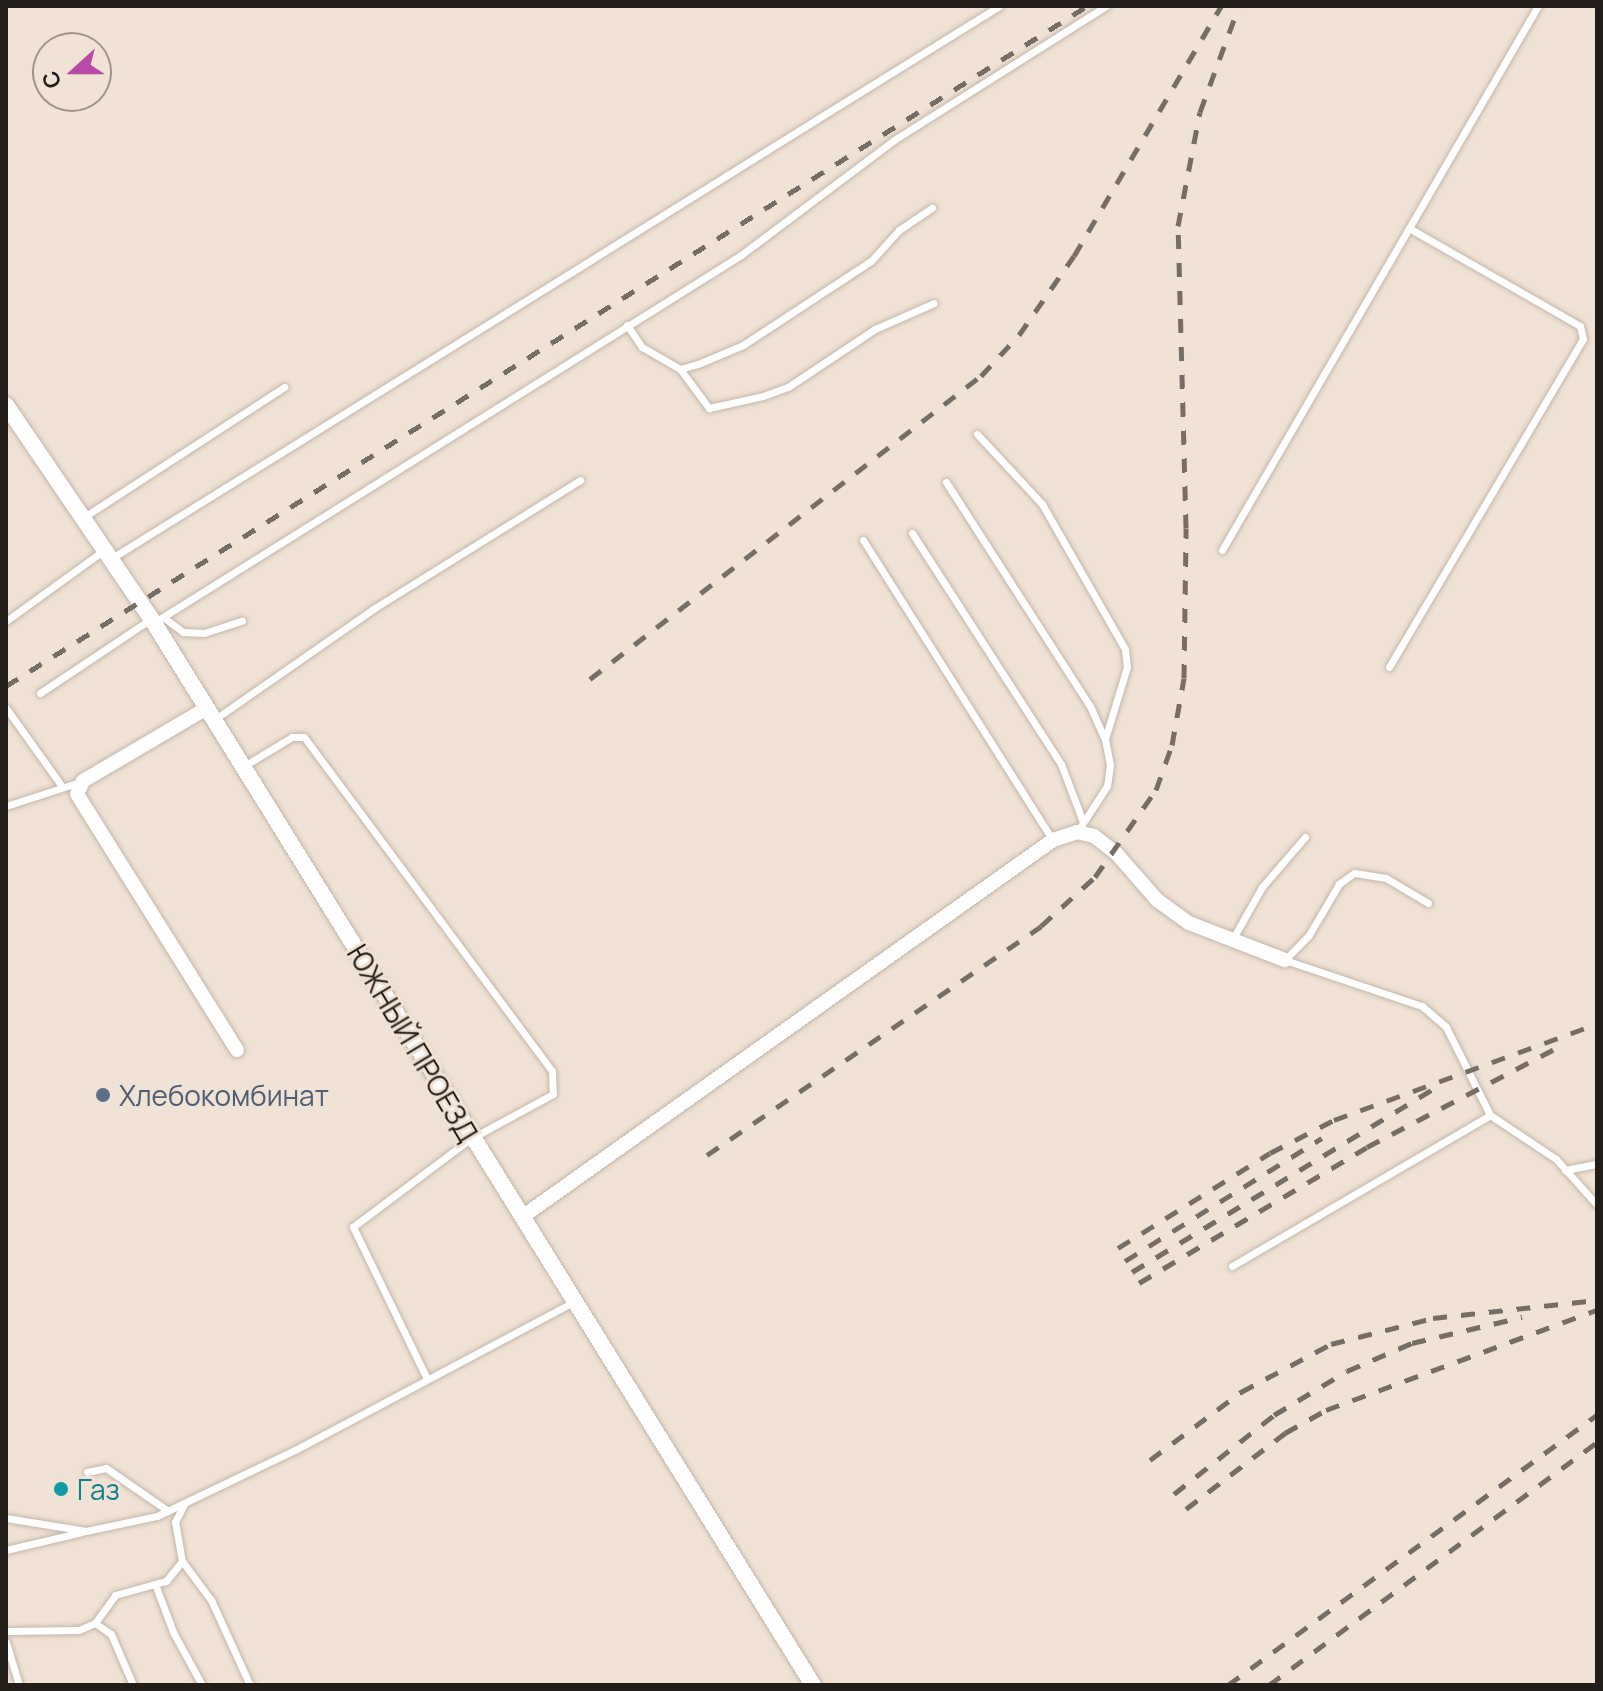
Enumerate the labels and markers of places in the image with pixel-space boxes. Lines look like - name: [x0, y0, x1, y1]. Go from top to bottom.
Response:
- place label: Хлебокомбинат: [119, 1078, 329, 1112]
- marker: Хлебокомбинат: [94, 1086, 112, 1104]
- place label: Газ: [77, 1472, 120, 1506]
- marker: Газ: [52, 1480, 70, 1498]

